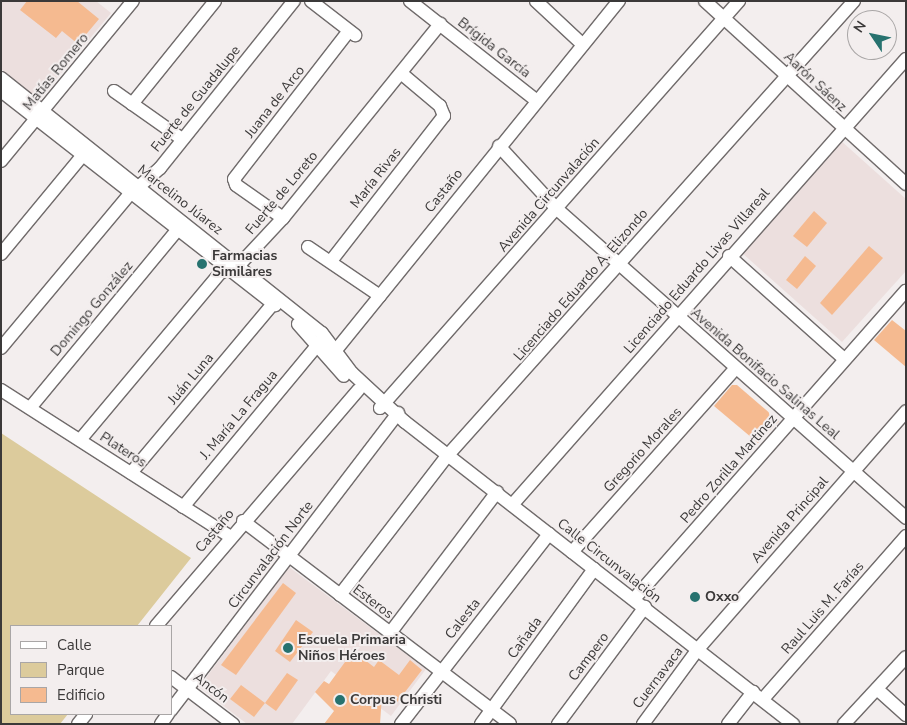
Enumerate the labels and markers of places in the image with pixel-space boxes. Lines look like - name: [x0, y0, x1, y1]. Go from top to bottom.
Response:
- place label: Farmacias Similares: [212, 248, 277, 280]
- marker: Farmacias Similares: [196, 258, 208, 270]
- place label: Oxxo: [705, 589, 739, 605]
- marker: Oxxo: [689, 591, 701, 603]
- place label: Escuela Primaria Niños Héroes: [298, 632, 406, 664]
- marker: Escuela Primaria Niños Héroes: [282, 642, 294, 654]
- place label: Corpus Christi: [350, 692, 442, 708]
- marker: Corpus Christi: [334, 694, 346, 706]

